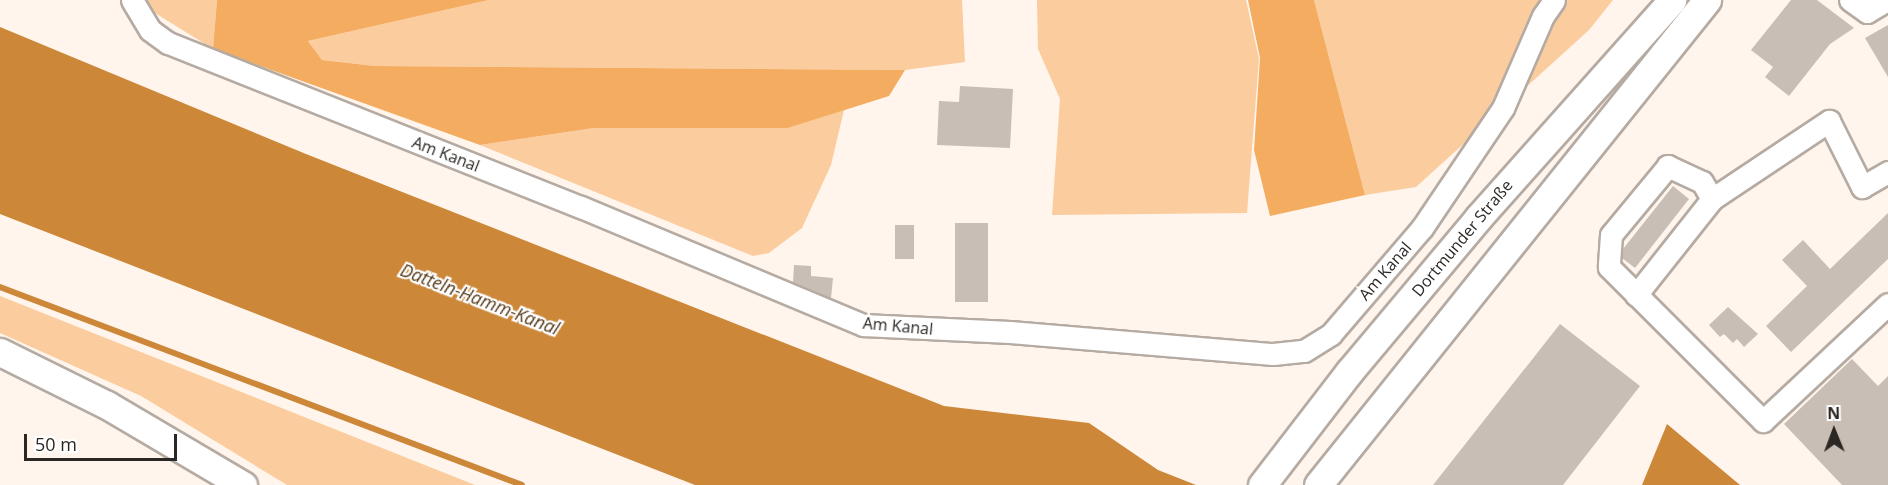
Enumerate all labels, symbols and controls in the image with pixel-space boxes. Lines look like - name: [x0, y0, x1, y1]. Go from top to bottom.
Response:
- street label: Am Kanal: [410, 132, 482, 176]
- street label: Dortmunder Straße: [1408, 176, 1516, 300]
- street label: Am Kanal: [1355, 238, 1415, 304]
- water label: Datteln-Hamm-Kanal: [398, 259, 562, 339]
- street label: Am Kanal: [862, 313, 934, 339]
- north arrow: [1804, 401, 1864, 461]
- text: N: [1827, 402, 1840, 424]
- scale bar: [27, 422, 180, 460]
- text: 50 m: [35, 432, 77, 456]

